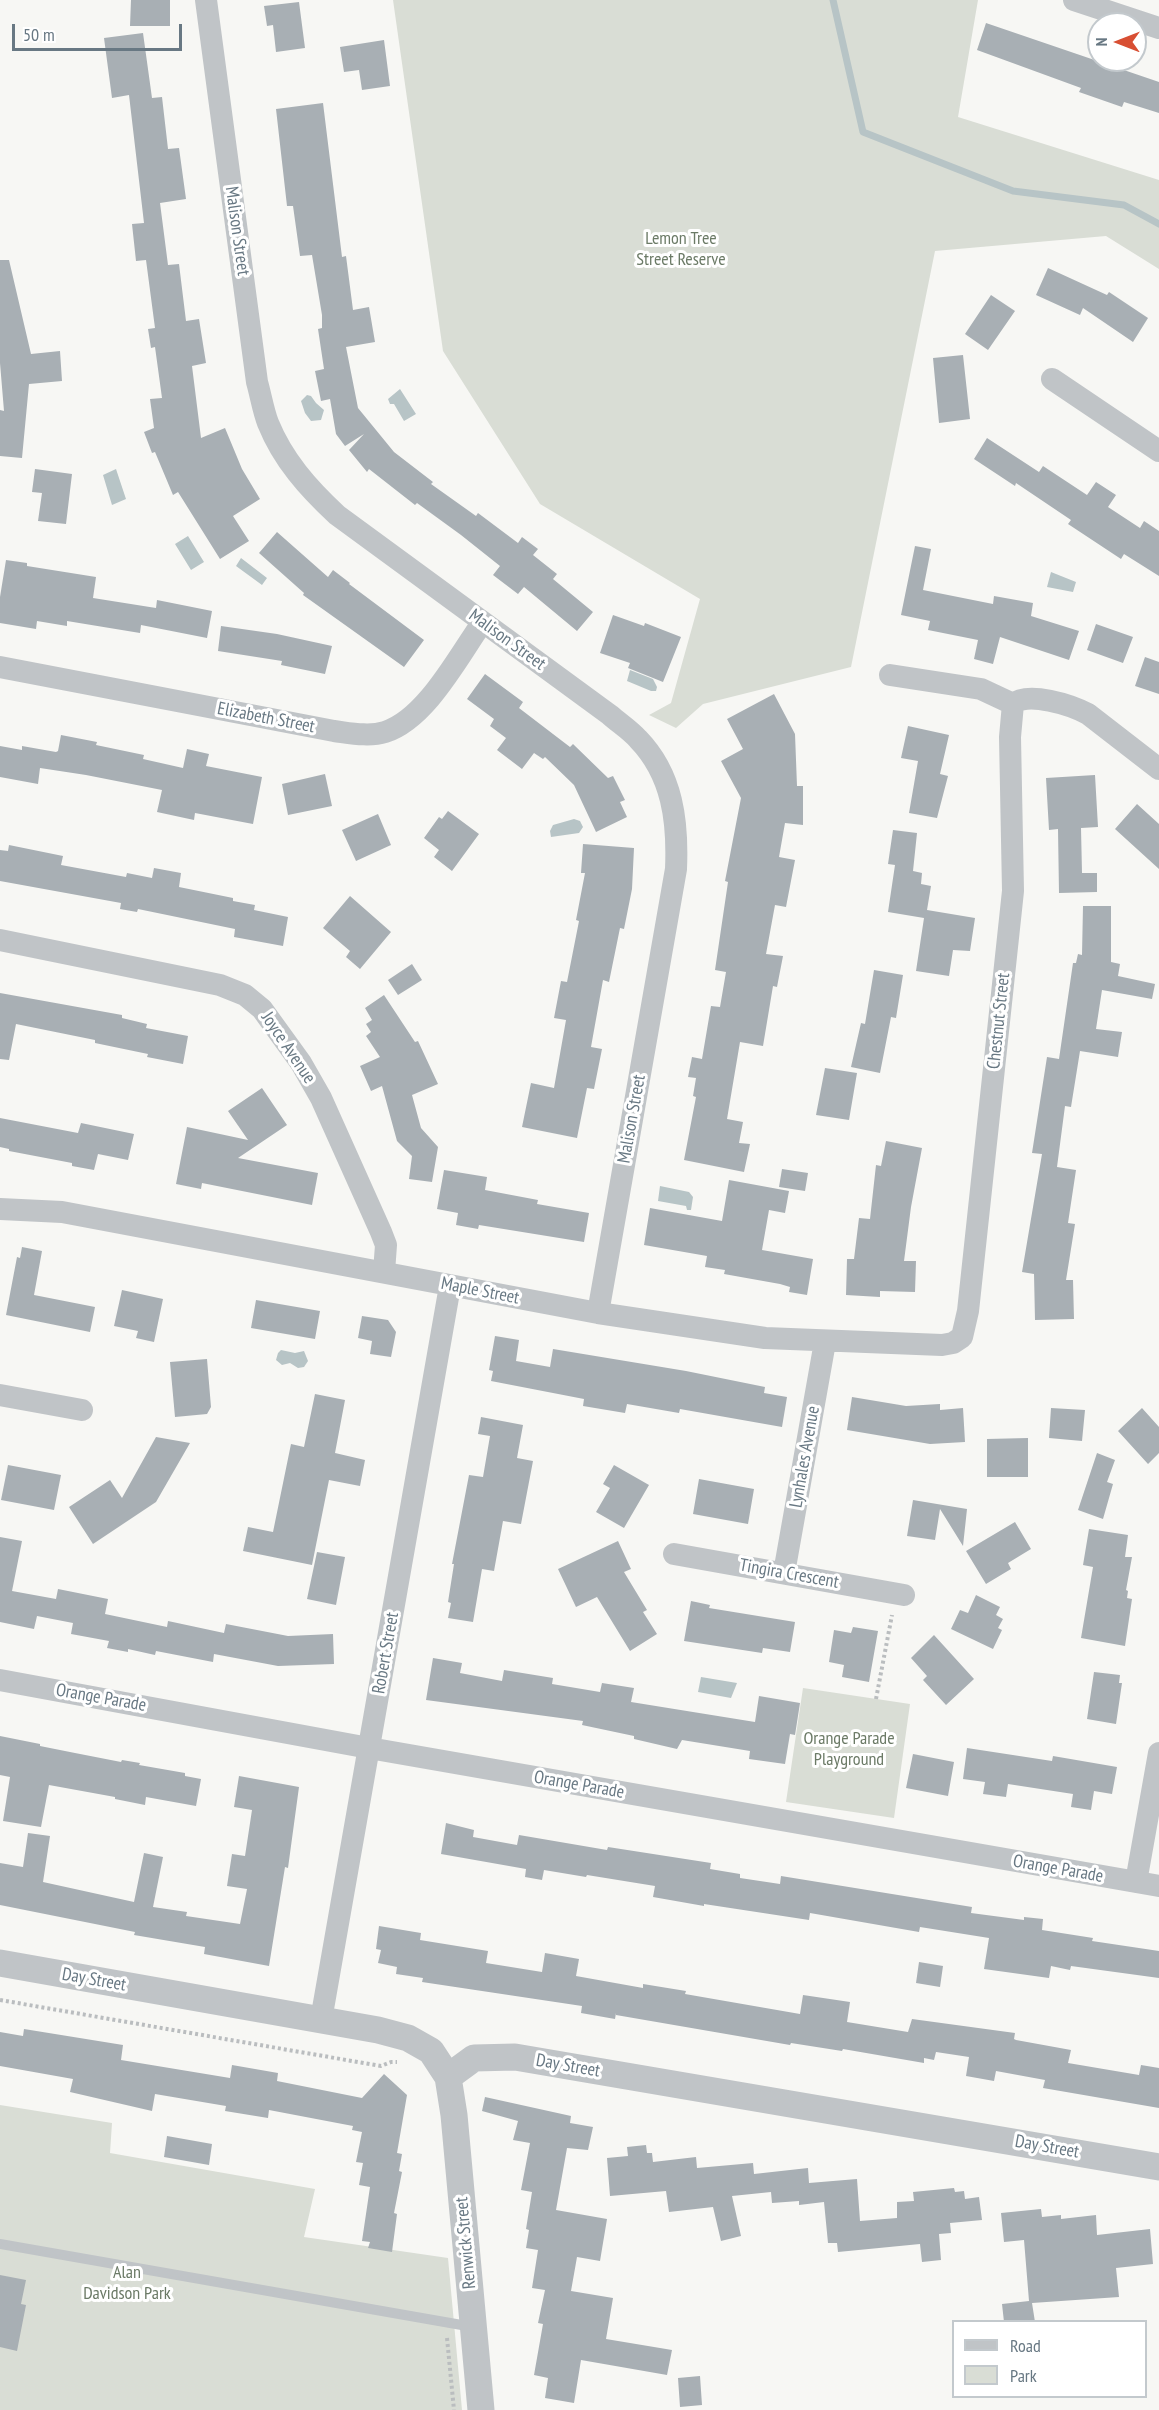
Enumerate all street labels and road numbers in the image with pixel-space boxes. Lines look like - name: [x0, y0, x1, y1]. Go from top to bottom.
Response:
- street label: Malison Street: [220, 185, 254, 277]
- street label: Malison Street: [464, 605, 550, 675]
- street label: Elizabeth Street: [215, 698, 317, 738]
- street label: Chestnut Street: [983, 972, 1015, 1070]
- street label: Joyce Avenue: [256, 1008, 320, 1088]
- street label: Malison Street: [614, 1073, 650, 1165]
- street label: Maple Street: [439, 1273, 521, 1309]
- street label: Lynhales Avenue: [785, 1404, 825, 1510]
- street label: Tingira Crescent: [738, 1555, 840, 1593]
- street label: Robert Street: [368, 1611, 404, 1695]
- street label: Orange Parade: [54, 1679, 148, 1717]
- street label: Orange Parade: [532, 1766, 626, 1804]
- street label: Orange Parade: [1011, 1850, 1105, 1888]
- street label: Day Street: [60, 1964, 128, 1996]
- street label: Day Street: [534, 2050, 602, 2082]
- street label: Day Street: [1013, 2131, 1081, 2163]
- street label: Renwick Street: [451, 2196, 481, 2290]

